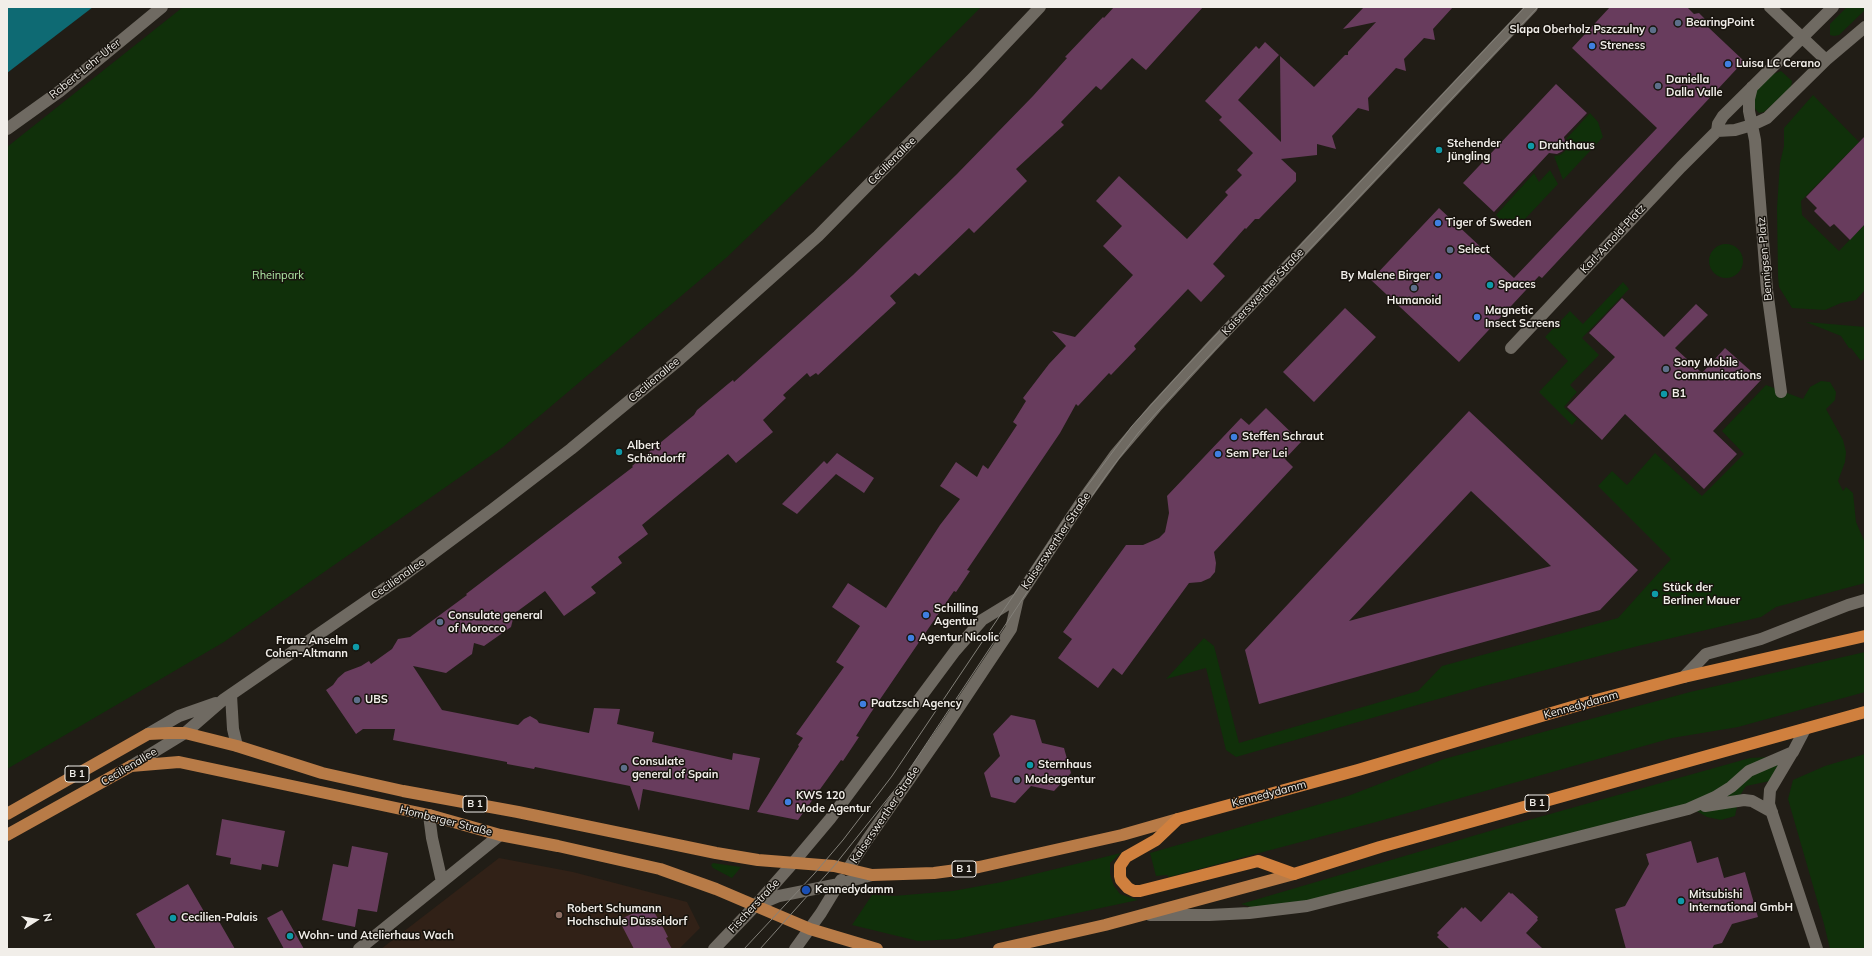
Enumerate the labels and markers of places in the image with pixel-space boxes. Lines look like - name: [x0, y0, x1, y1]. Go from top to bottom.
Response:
- place label: BearingPoint: [1686, 16, 1754, 30]
- marker: BearingPoint: [1673, 18, 1683, 28]
- place label: Slapa Oberholz Pszczulny: [1509, 23, 1645, 37]
- marker: Slapa Oberholz Pszczulny: [1648, 25, 1658, 35]
- place label: Streness: [1600, 39, 1645, 53]
- marker: Streness: [1587, 41, 1597, 51]
- place label: Luisa LC Cerano: [1736, 57, 1821, 71]
- marker: Luisa LC Cerano: [1723, 59, 1733, 69]
- place label: Daniella Dalla Valle: [1666, 73, 1723, 99]
- marker: Daniella Dalla Valle: [1653, 81, 1663, 91]
- place label: Stehender Jüngling: [1447, 137, 1501, 163]
- place label: Drahthaus: [1539, 139, 1595, 153]
- marker: Drahthaus: [1526, 141, 1536, 151]
- marker: Stehender Jüngling: [1434, 145, 1444, 155]
- place label: Tiger of Sweden: [1446, 216, 1532, 230]
- marker: Tiger of Sweden: [1433, 218, 1443, 228]
- place label: Select: [1458, 243, 1490, 257]
- marker: Select: [1445, 245, 1455, 255]
- place label: By Malene Birger: [1341, 269, 1430, 283]
- marker: By Malene Birger: [1433, 271, 1443, 281]
- place label: Spaces: [1498, 278, 1536, 292]
- marker: Spaces: [1485, 280, 1495, 290]
- marker: Humanoid: [1409, 283, 1419, 293]
- place label: Humanoid: [1387, 294, 1441, 308]
- place label: Magnetic Insect Screens: [1485, 304, 1560, 330]
- marker: Magnetic Insect Screens: [1472, 312, 1482, 322]
- place label: Sony Mobile Communications: [1674, 356, 1762, 382]
- marker: Sony Mobile Communications: [1661, 364, 1671, 374]
- place label: B1: [1672, 387, 1686, 401]
- marker: B1: [1659, 389, 1669, 399]
- place label: Steffen Schraut: [1242, 430, 1324, 444]
- marker: Steffen Schraut: [1229, 432, 1239, 442]
- place label: Albert Schöndorff: [627, 439, 685, 465]
- marker: Albert Schöndorff: [614, 447, 624, 457]
- place label: Sem Per Lei: [1226, 447, 1287, 461]
- marker: Sem Per Lei: [1213, 449, 1223, 459]
- place label: Stück der Berliner Mauer: [1663, 581, 1740, 607]
- marker: Stück der Berliner Mauer: [1650, 589, 1660, 599]
- place label: Schilling Agentur: [934, 602, 978, 628]
- place label: Consulate general of Morocco: [448, 609, 543, 635]
- marker: Schilling Agentur: [921, 610, 931, 620]
- marker: Consulate general of Morocco: [435, 617, 445, 627]
- place label: Agentur Nicolic: [919, 631, 999, 645]
- marker: Agentur Nicolic: [906, 633, 916, 643]
- place label: Franz Anselm Cohen-Altmann: [265, 634, 348, 660]
- marker: Franz Anselm Cohen-Altmann: [351, 642, 361, 652]
- place label: UBS: [365, 693, 388, 707]
- marker: UBS: [352, 695, 362, 705]
- place label: Paatzsch Agency: [871, 697, 962, 711]
- marker: Paatzsch Agency: [858, 699, 868, 709]
- place label: Consulate general of Spain: [632, 755, 718, 781]
- place label: Sternhaus: [1038, 758, 1092, 772]
- marker: Sternhaus: [1025, 760, 1035, 770]
- marker: Consulate general of Spain: [619, 763, 629, 773]
- place label: Modeagentur: [1025, 773, 1095, 787]
- marker: Modeagentur: [1012, 775, 1022, 785]
- place label: KWS 120 Mode Agentur: [796, 789, 871, 815]
- marker: KWS 120 Mode Agentur: [783, 797, 793, 807]
- place label: Kennedydamm: [815, 883, 894, 897]
- marker: Kennedydamm: [800, 884, 812, 896]
- place label: Mitsubishi International GmbH: [1689, 888, 1793, 914]
- marker: Mitsubishi International GmbH: [1676, 896, 1686, 906]
- place label: Robert Schumann Hochschule Düsseldorf: [567, 902, 687, 928]
- marker: Robert Schumann Hochschule Düsseldorf: [554, 910, 564, 920]
- place label: Cecilien-Palais: [181, 911, 258, 925]
- marker: Cecilien-Palais: [168, 913, 178, 923]
- place label: Wohn- und Atelierhaus Wach: [298, 929, 454, 943]
- marker: Wohn- und Atelierhaus Wach: [285, 931, 295, 941]

